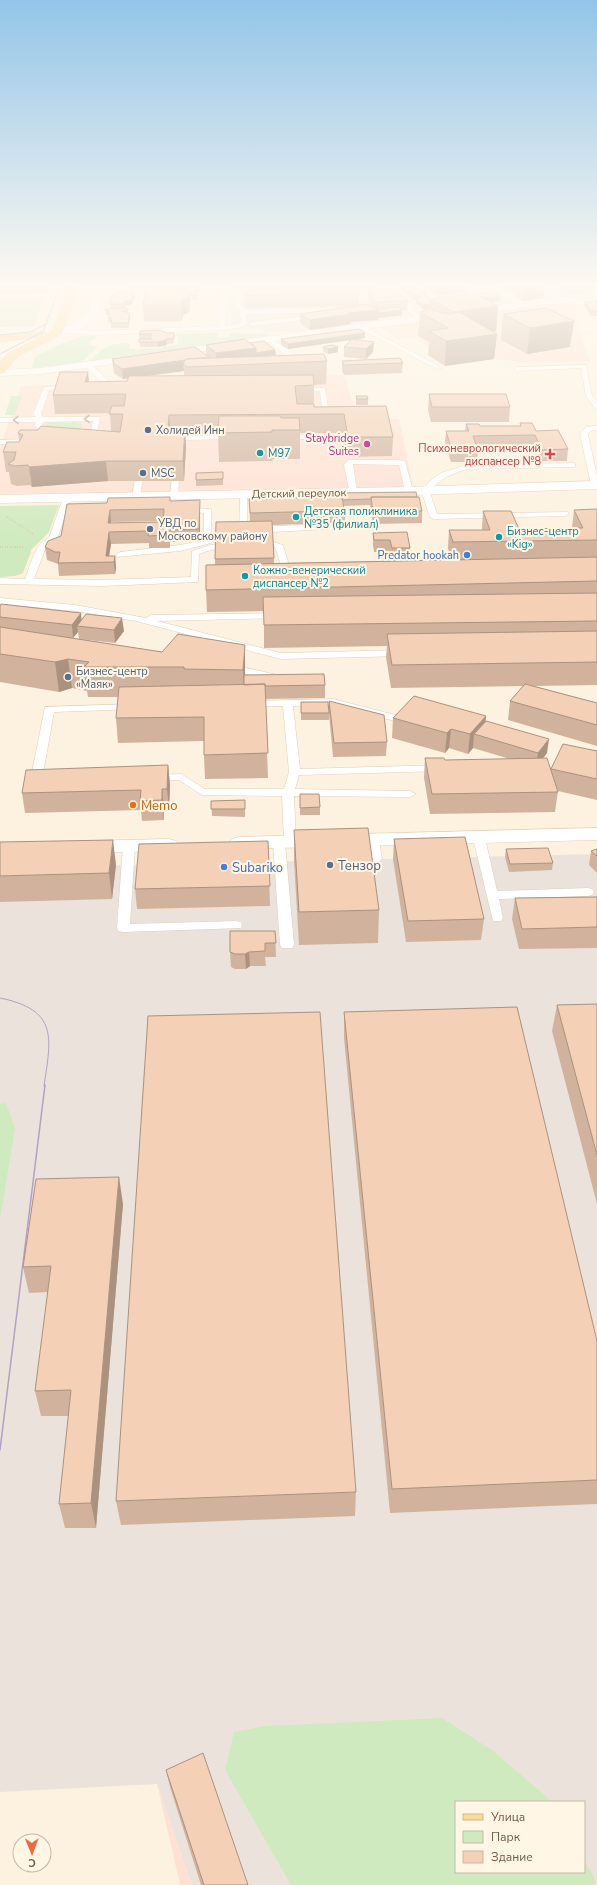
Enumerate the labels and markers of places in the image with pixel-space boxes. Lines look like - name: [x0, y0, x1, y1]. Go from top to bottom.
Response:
- place label: Холидей Инн: [156, 423, 225, 438]
- marker: Холидей Инн: [143, 425, 153, 435]
- place label: Staybridge Suites: [305, 431, 359, 459]
- marker: Staybridge Suites: [362, 439, 372, 449]
- place label: Психоневрологический диспансер №8: [418, 441, 541, 469]
- place label: M97: [268, 446, 291, 461]
- marker: M97: [255, 448, 265, 458]
- marker: Психоневрологический диспансер №8: [544, 448, 556, 460]
- place label: MSC: [151, 466, 175, 481]
- marker: MSC: [138, 468, 148, 478]
- place label: Детская поликлиника №35 (филиал): [304, 504, 418, 532]
- marker: Детская поликлиника №35 (филиал): [291, 512, 301, 522]
- place label: УВД по Московскому району: [157, 516, 267, 544]
- marker: УВД по Московскому району: [145, 524, 155, 534]
- place label: Бизнес-центр «Kig»: [507, 524, 579, 552]
- marker: Бизнес-центр «Kig»: [494, 532, 504, 542]
- place label: Predator hookah: [378, 548, 459, 563]
- marker: Predator hookah: [462, 550, 472, 560]
- place label: Кожно-венерический диспансер №2: [253, 563, 366, 591]
- marker: Кожно-венерический диспансер №2: [240, 571, 250, 581]
- place label: Бизнес-центр «Маяк»: [76, 664, 148, 692]
- marker: Бизнес-центр «Маяк»: [63, 672, 73, 682]
- place label: Memo: [141, 797, 177, 815]
- marker: Memo: [128, 800, 138, 810]
- place label: Тензор: [338, 857, 381, 875]
- place label: Subariko: [232, 859, 283, 877]
- marker: Тензор: [325, 860, 335, 870]
- marker: Subariko: [219, 862, 229, 872]

